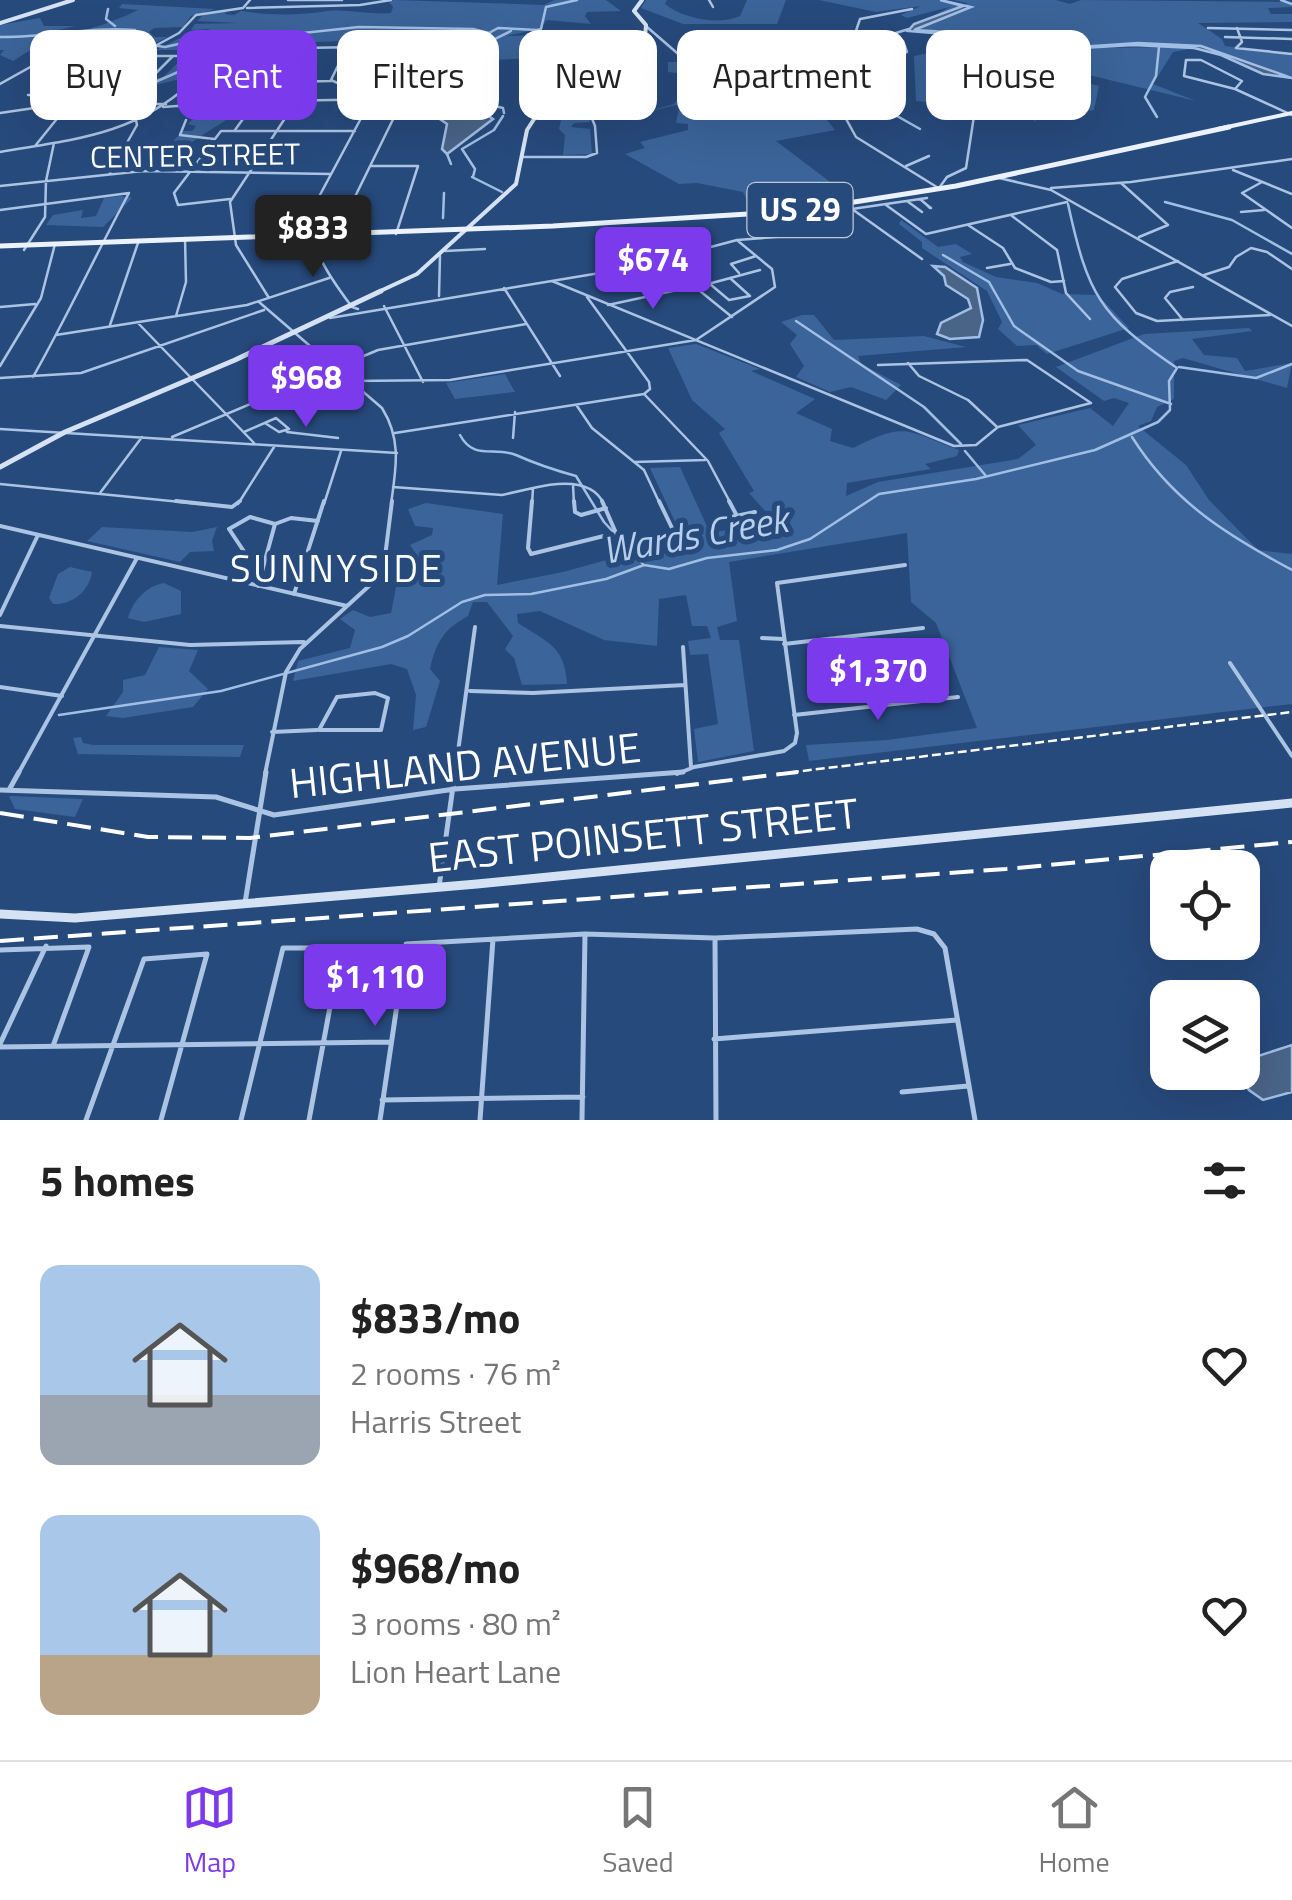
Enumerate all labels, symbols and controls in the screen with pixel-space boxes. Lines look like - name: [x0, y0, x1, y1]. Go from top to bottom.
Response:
- chip: Buy: [30, 30, 157, 120]
- chip: Rent: [177, 30, 317, 120]
- chip: Filters: [337, 30, 499, 120]
- chip: New: [519, 30, 657, 120]
- chip: Apartment: [677, 30, 906, 120]
- chip: House: [926, 30, 1091, 120]
- street label: CENTER STREET: [90, 130, 301, 180]
- road number: US 29: [748, 183, 852, 237]
- pin: $833: [254, 195, 372, 280]
- text: $833: [277, 203, 349, 251]
- pin: $674: [594, 227, 712, 312]
- text: $674: [617, 235, 689, 283]
- pin: $968: [247, 345, 365, 430]
- text: $968: [270, 353, 342, 401]
- water label: Wards Creek: [597, 488, 796, 579]
- district label: SUNNYSIDE: [230, 539, 444, 597]
- pin: $1,370: [797, 638, 959, 723]
- text: $1,370: [829, 646, 927, 694]
- street label: HIGHLAND AVENUE: [286, 714, 644, 814]
- street label: EAST POINSETT STREET: [425, 780, 861, 888]
- map controls: [1150, 850, 1260, 1090]
- button: locate: [1150, 850, 1260, 960]
- pin: $1,110: [294, 944, 456, 1029]
- text: $1,110: [326, 952, 424, 1000]
- button: layers: [1150, 980, 1260, 1090]
- text: 5 homes: [40, 1148, 195, 1212]
- icon: filters: [1197, 1153, 1252, 1208]
- text: $833/mo: [350, 1285, 520, 1349]
- icon: home: [120, 1305, 240, 1425]
- icon: heart: [1197, 1338, 1252, 1393]
- text: 2 rooms · 76 m²: [350, 1349, 561, 1397]
- text: Harris Street: [350, 1397, 521, 1445]
- text: $968/mo: [350, 1535, 520, 1599]
- icon: home: [120, 1555, 240, 1675]
- icon: heart: [1197, 1588, 1252, 1643]
- text: 3 rooms · 80 m²: [350, 1599, 561, 1647]
- text: Lion Heart Lane: [350, 1647, 561, 1695]
- tab: Map: [182, 1780, 237, 1883]
- tab: Saved: [602, 1780, 674, 1883]
- tab: Home: [1038, 1780, 1110, 1883]

